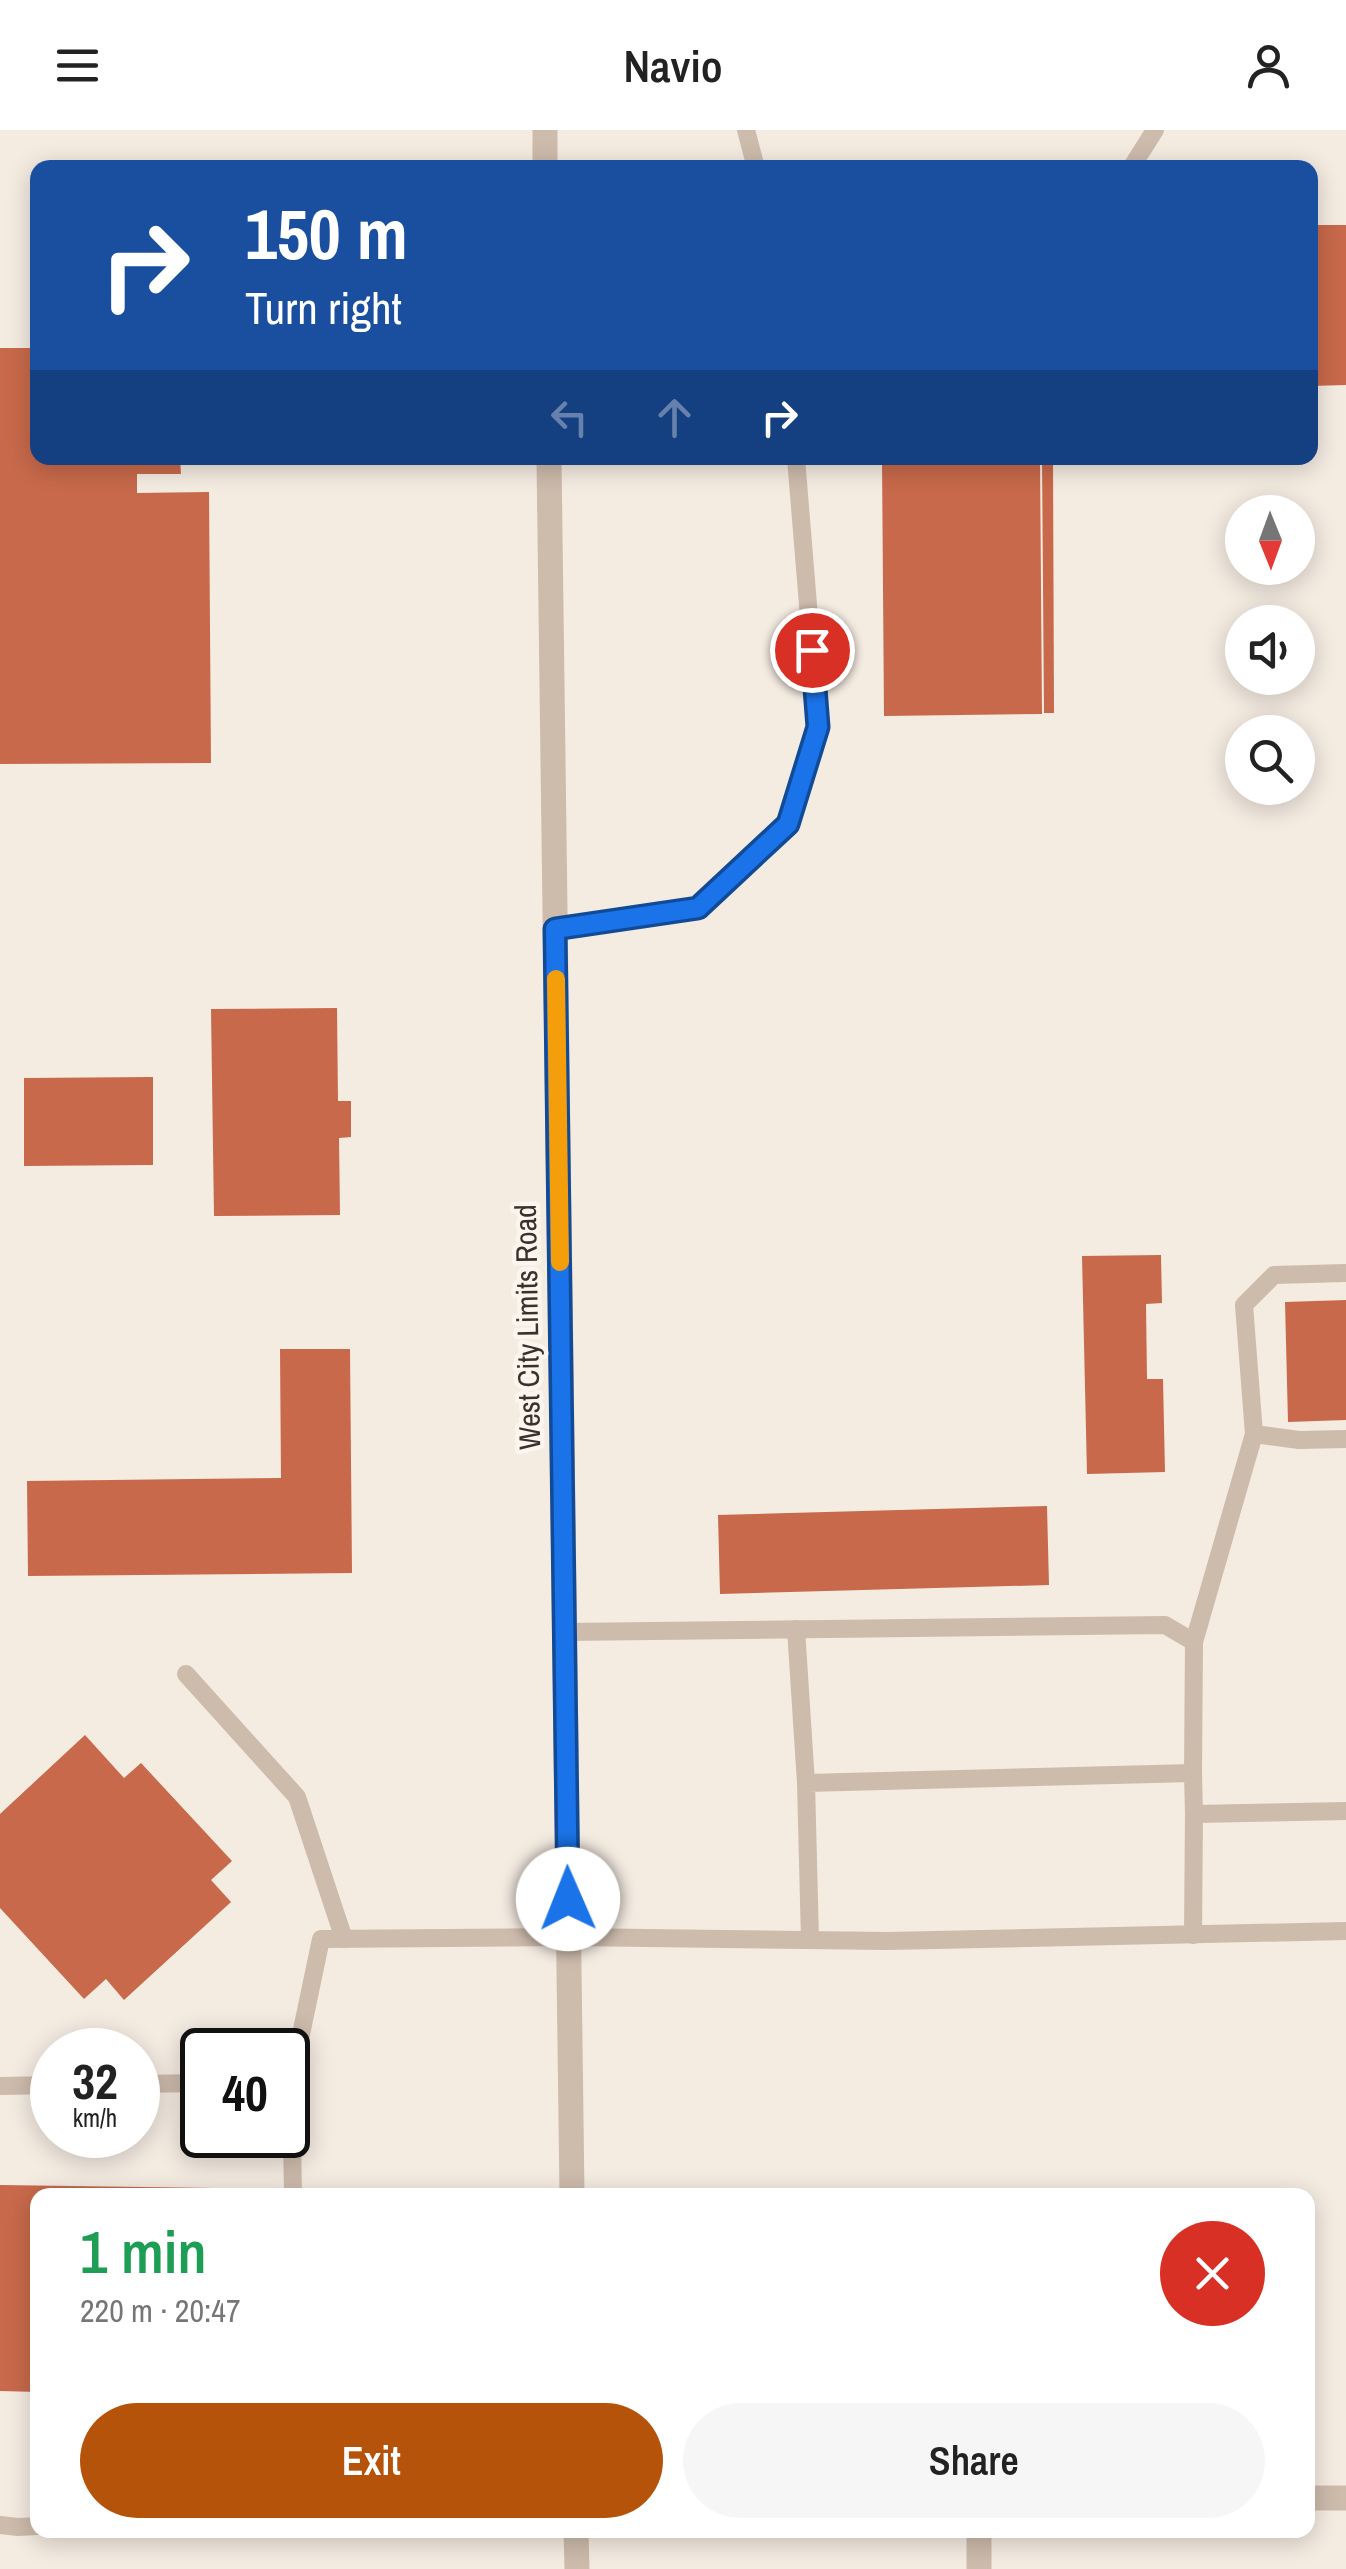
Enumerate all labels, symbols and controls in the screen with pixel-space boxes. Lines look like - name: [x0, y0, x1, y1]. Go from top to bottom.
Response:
- text: Navio: [623, 35, 723, 96]
- icon: menu: [50, 38, 105, 93]
- icon: person: [1241, 38, 1296, 93]
- text: 150 m: [245, 187, 408, 281]
- icon: right: [80, 200, 210, 330]
- text: Turn right: [245, 277, 402, 338]
- icon: left: [542, 390, 597, 445]
- icon: ahead: [647, 390, 702, 445]
- icon: right: [752, 390, 807, 445]
- north arrow: [1225, 495, 1315, 585]
- map controls: [1225, 495, 1315, 805]
- button: sound: [1225, 605, 1315, 695]
- pin: [770, 608, 855, 693]
- icon: arrive: [785, 623, 840, 678]
- button: search: [1225, 715, 1315, 805]
- street label: West City Limits Road: [505, 1204, 549, 1450]
- position arrow: [516, 1847, 620, 1951]
- speed limit sign: 40: [180, 2028, 310, 2158]
- text: 32: [72, 2047, 118, 2115]
- text: km/h: [73, 2101, 117, 2135]
- text: 1 min: [80, 2211, 207, 2292]
- button: close: [1160, 2221, 1265, 2326]
- text: 220 m · 20:47: [80, 2289, 240, 2332]
- button: Exit: [80, 2403, 663, 2518]
- button: Share: [683, 2403, 1265, 2518]

